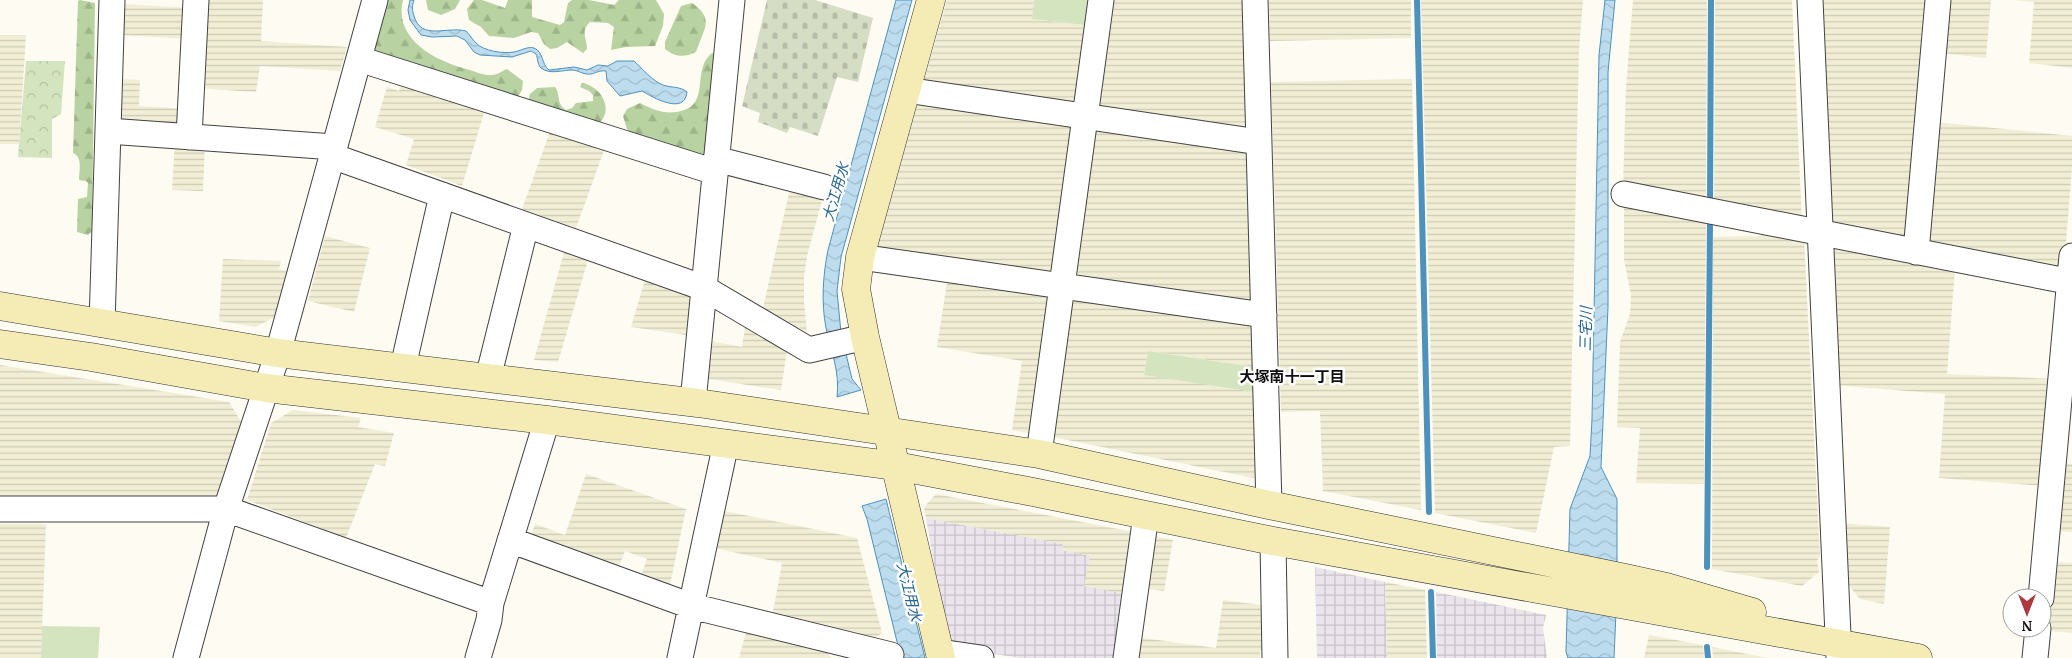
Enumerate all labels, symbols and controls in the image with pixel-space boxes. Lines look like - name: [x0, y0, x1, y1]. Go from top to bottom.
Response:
- water label: 大江用水: [817, 158, 853, 223]
- water label: 三宅川: [1575, 304, 1595, 352]
- district label: 大塚南十一丁目: [1239, 366, 1345, 386]
- water label: 大江用水: [893, 560, 927, 625]
- north arrow: [2002, 588, 2052, 638]
- text: N: [2021, 617, 2032, 636]

